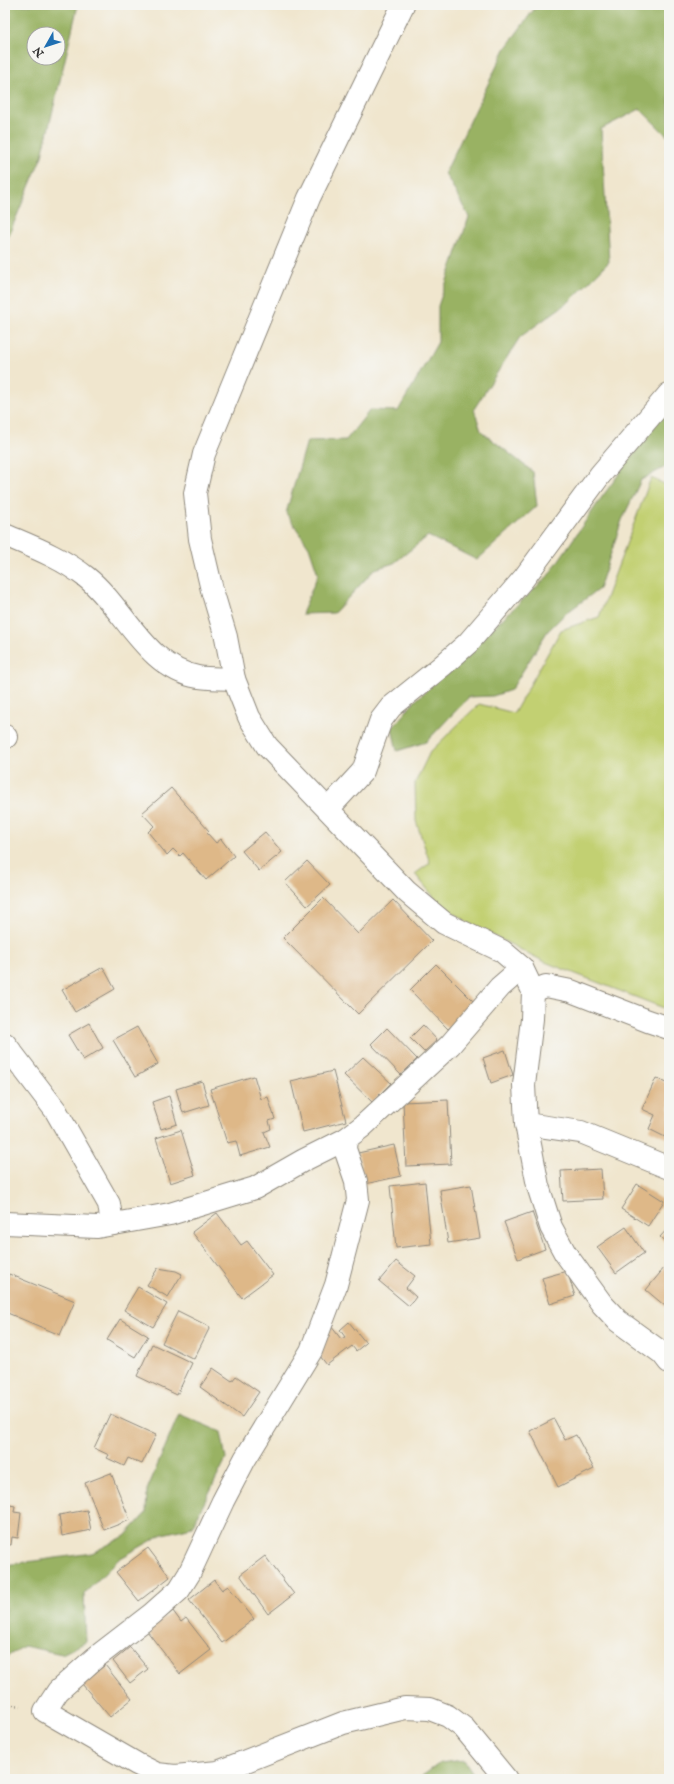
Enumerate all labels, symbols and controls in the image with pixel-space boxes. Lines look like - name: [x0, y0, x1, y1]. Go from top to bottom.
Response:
- north arrow: [26, 26, 66, 66]
- text: N: [30, 43, 48, 61]

